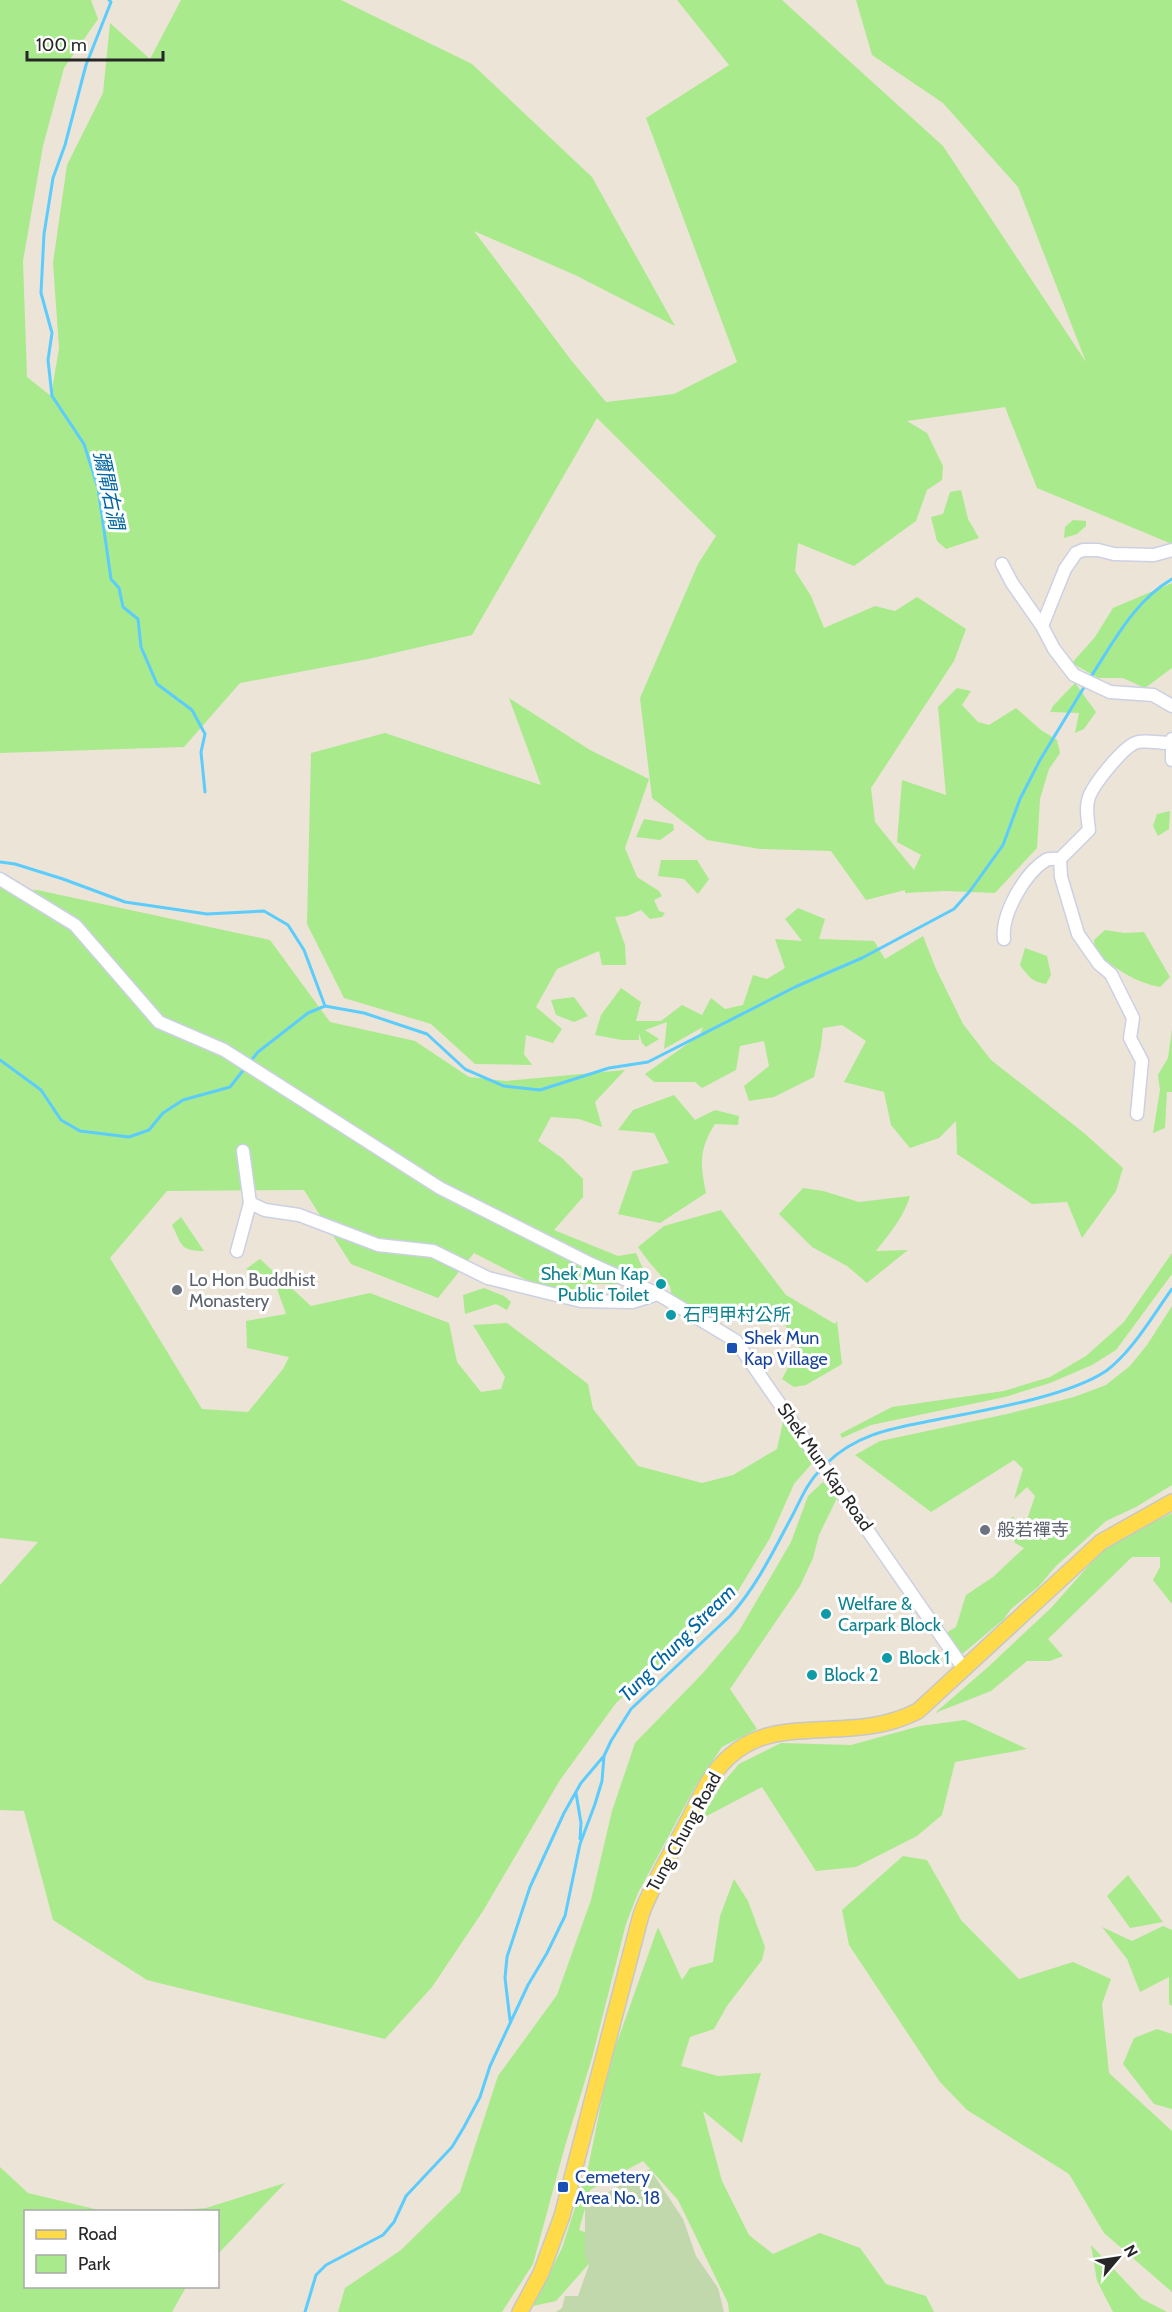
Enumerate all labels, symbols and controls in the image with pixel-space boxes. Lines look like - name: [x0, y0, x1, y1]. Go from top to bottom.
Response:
- scale bar: [27, 24, 164, 62]
- text: 100 m: [36, 34, 87, 56]
- water label: 彌閘右澗: [89, 448, 130, 535]
- place label: Shek Mun Kap Public Toilet: [541, 1263, 649, 1306]
- place label: Lo Hon Buddhist Monastery: [189, 1269, 315, 1312]
- marker: Shek Mun Kap Public Toilet: [654, 1277, 668, 1291]
- marker: Lo Hon Buddhist Monastery: [170, 1283, 184, 1297]
- place label: 石門甲村公所: [683, 1304, 791, 1326]
- marker: 石門甲村公所: [664, 1308, 678, 1322]
- place label: Shek Mun Kap Village: [744, 1327, 828, 1370]
- marker: Shek Mun Kap Village: [725, 1341, 739, 1355]
- street label: Shek Mun Kap Road: [773, 1399, 877, 1535]
- place label: 般若禪寺: [997, 1519, 1069, 1541]
- marker: 般若禪寺: [978, 1523, 992, 1537]
- water label: Tung Chung Stream: [613, 1579, 741, 1707]
- place label: Welfare & Carpark Block: [838, 1593, 942, 1636]
- marker: Welfare & Carpark Block: [819, 1607, 833, 1621]
- place label: Block 1: [899, 1647, 950, 1669]
- marker: Block 1: [880, 1651, 894, 1665]
- place label: Block 2: [824, 1664, 878, 1686]
- marker: Block 2: [805, 1668, 819, 1682]
- street label: Tung Chung Road: [642, 1769, 726, 1895]
- place label: Cemetery Area No. 18: [575, 2166, 660, 2209]
- marker: Cemetery Area No. 18: [556, 2180, 570, 2194]
- legend: [24, 2210, 219, 2288]
- text: Road: [78, 2223, 117, 2245]
- north arrow: [1088, 2228, 1148, 2288]
- text: N: [1120, 2241, 1142, 2261]
- text: Park: [78, 2253, 111, 2275]

